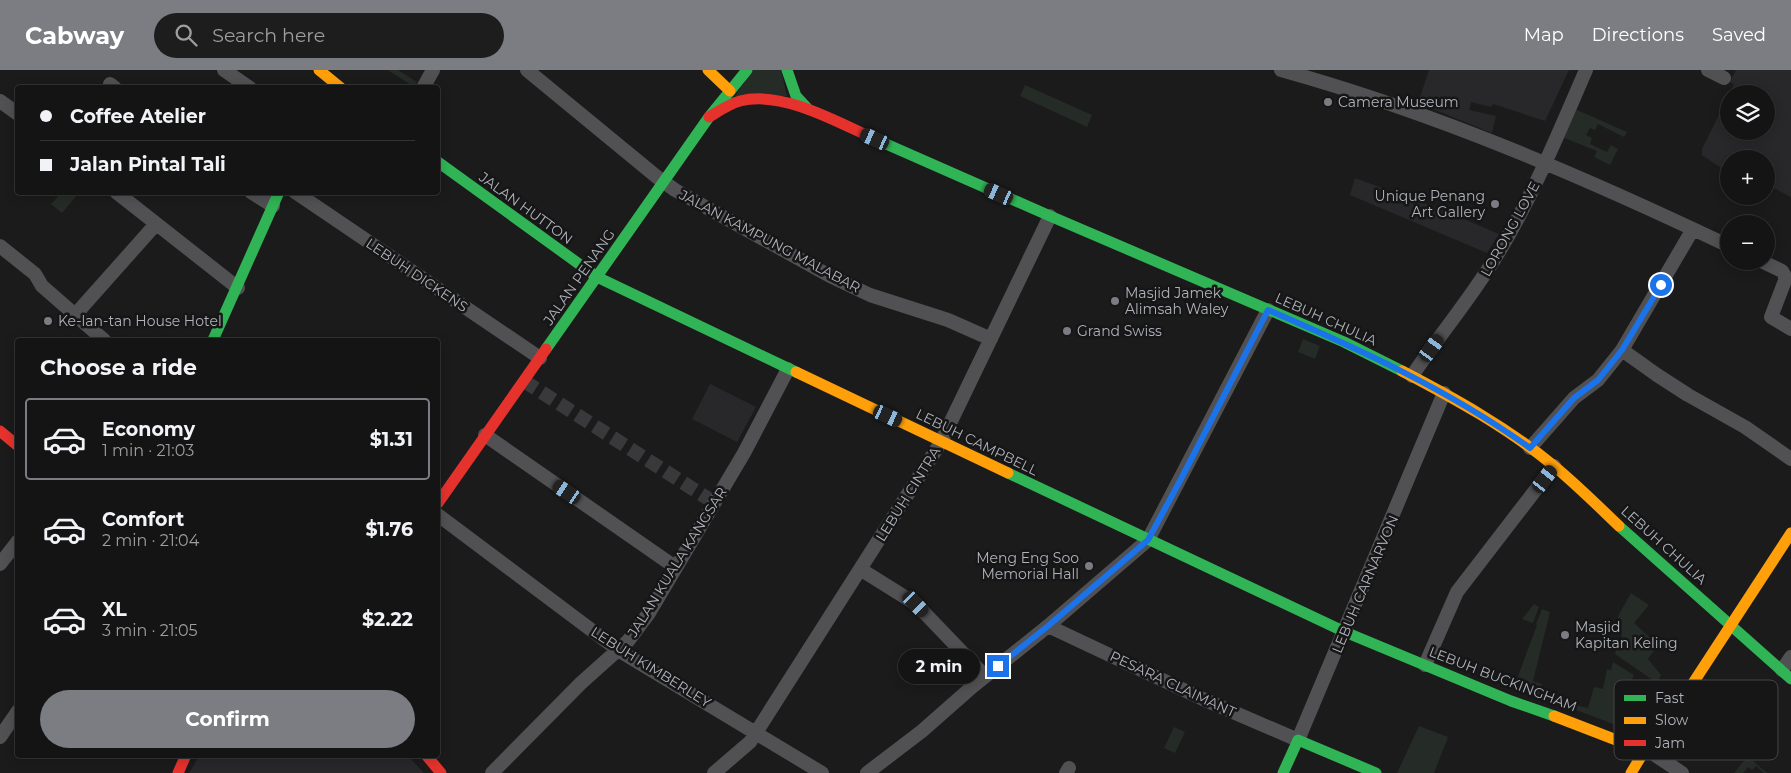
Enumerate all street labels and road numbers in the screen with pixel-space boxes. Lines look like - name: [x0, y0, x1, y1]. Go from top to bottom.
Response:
- street label: JALAN HUTTON: [475, 167, 576, 248]
- street label: LORONG LOVE: [1476, 178, 1544, 280]
- street label: JALAN KAMPUNG MALABAR: [676, 185, 864, 296]
- street label: JALAN PENANG: [539, 226, 619, 329]
- street label: LEBUH DICKENS: [362, 234, 472, 316]
- street label: LEBUH CHULIA: [1272, 289, 1380, 350]
- street label: LEBUH CAMPBELL: [913, 405, 1042, 480]
- street label: LEBUH CINTRA: [872, 443, 945, 545]
- street label: JALAN KUALA KANGSAR: [623, 484, 731, 641]
- street label: LEBUH CHULIA: [1617, 502, 1711, 589]
- street label: LEBUH CARNARVON: [1328, 512, 1402, 656]
- street label: LEBUH KIMBERLEY: [588, 623, 714, 711]
- street label: LEBUH BUCKINGHAM: [1426, 642, 1580, 716]
- street label: PESARA CLAIMANT: [1107, 647, 1239, 721]

